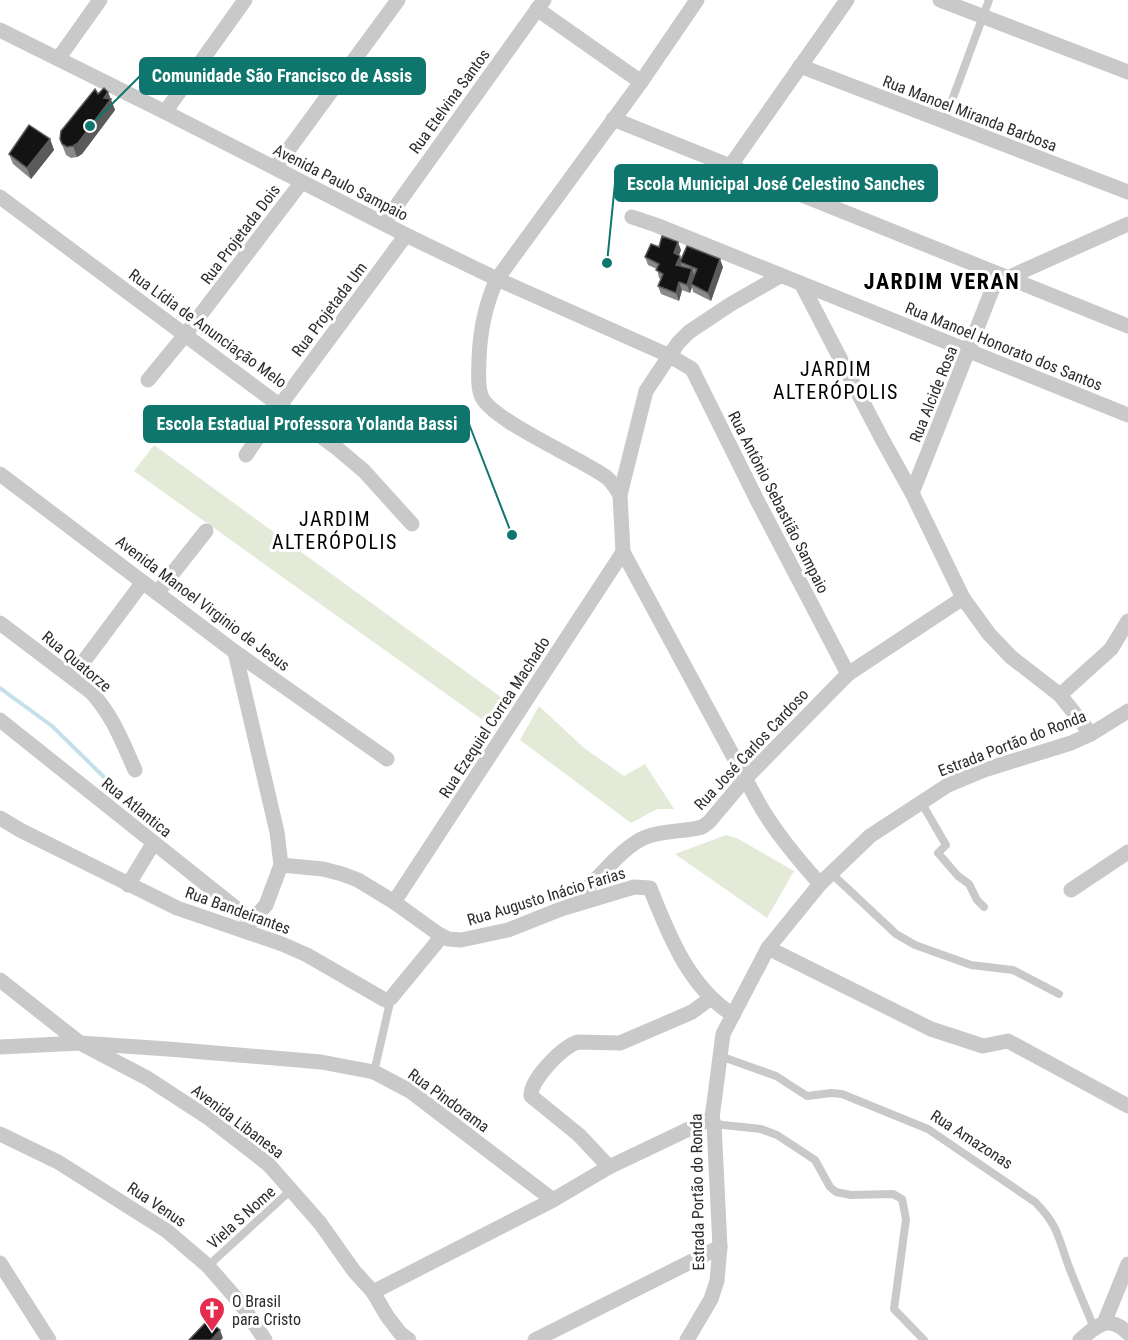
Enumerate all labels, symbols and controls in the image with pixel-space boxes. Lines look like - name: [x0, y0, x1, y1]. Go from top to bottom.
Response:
- street label: Rua Etelvina Santos: [405, 45, 494, 157]
- callout: Comunidade São Francisco de Assis: [140, 58, 425, 94]
- text: Comunidade São Francisco de Assis: [152, 65, 412, 86]
- street label: Rua Manoel Miranda Barbosa: [880, 71, 1060, 156]
- street label: Avenida Paulo Sampaio: [270, 140, 411, 225]
- callout: Escola Municipal José Celestino Sanches: [615, 165, 937, 201]
- text: Escola Municipal José Celestino Sanches: [627, 173, 925, 194]
- street label: Rua Projetada Dois: [197, 181, 284, 288]
- street label: Rua Projetada Um: [288, 258, 371, 360]
- street label: Rua Lídia de Anunciação Melo: [125, 265, 290, 392]
- district label: JARDIM VERAN: [864, 269, 1020, 294]
- street label: Rua Manoel Honorato dos Santos: [903, 298, 1105, 395]
- street label: Rua Alcide Rosa: [906, 343, 961, 445]
- district label: JARDIM ALTERÓPOLIS: [773, 357, 899, 404]
- callout: Escola Estadual Professora Yolanda Bassi: [144, 406, 469, 442]
- street label: Rua Antônio Sebastião Sampaio: [724, 408, 833, 597]
- text: Escola Estadual Professora Yolanda Bassi: [156, 413, 458, 434]
- district label: JARDIM ALTERÓPOLIS: [272, 507, 398, 554]
- street label: Avenida Manoel Virginio de Jesus: [112, 532, 293, 675]
- street label: Rua Quatorze: [38, 627, 115, 696]
- street label: Rua Ezequiel Correa Machado: [435, 633, 554, 801]
- street label: Rua José Carlos Cardoso: [690, 685, 812, 814]
- street label: Estrada Portão do Ronda: [935, 706, 1089, 780]
- street label: Rua Atlantica: [98, 774, 175, 841]
- street label: Rua Augusto Inácio Farias: [465, 863, 628, 930]
- street label: Rua Bandeirantes: [183, 883, 293, 938]
- street label: Rua Pindorama: [404, 1065, 493, 1136]
- street label: Avenida Libanesa: [188, 1080, 288, 1162]
- street label: Rua Amazonas: [927, 1106, 1016, 1173]
- street label: Estrada Portão do Ronda: [687, 1113, 708, 1271]
- street label: Rua Venus: [124, 1178, 190, 1231]
- street label: Viela S Nome: [204, 1182, 279, 1253]
- place label: O Brasil para Cristo: [232, 1292, 301, 1329]
- church icon: O Brasil para Cristo: [197, 1295, 227, 1333]

